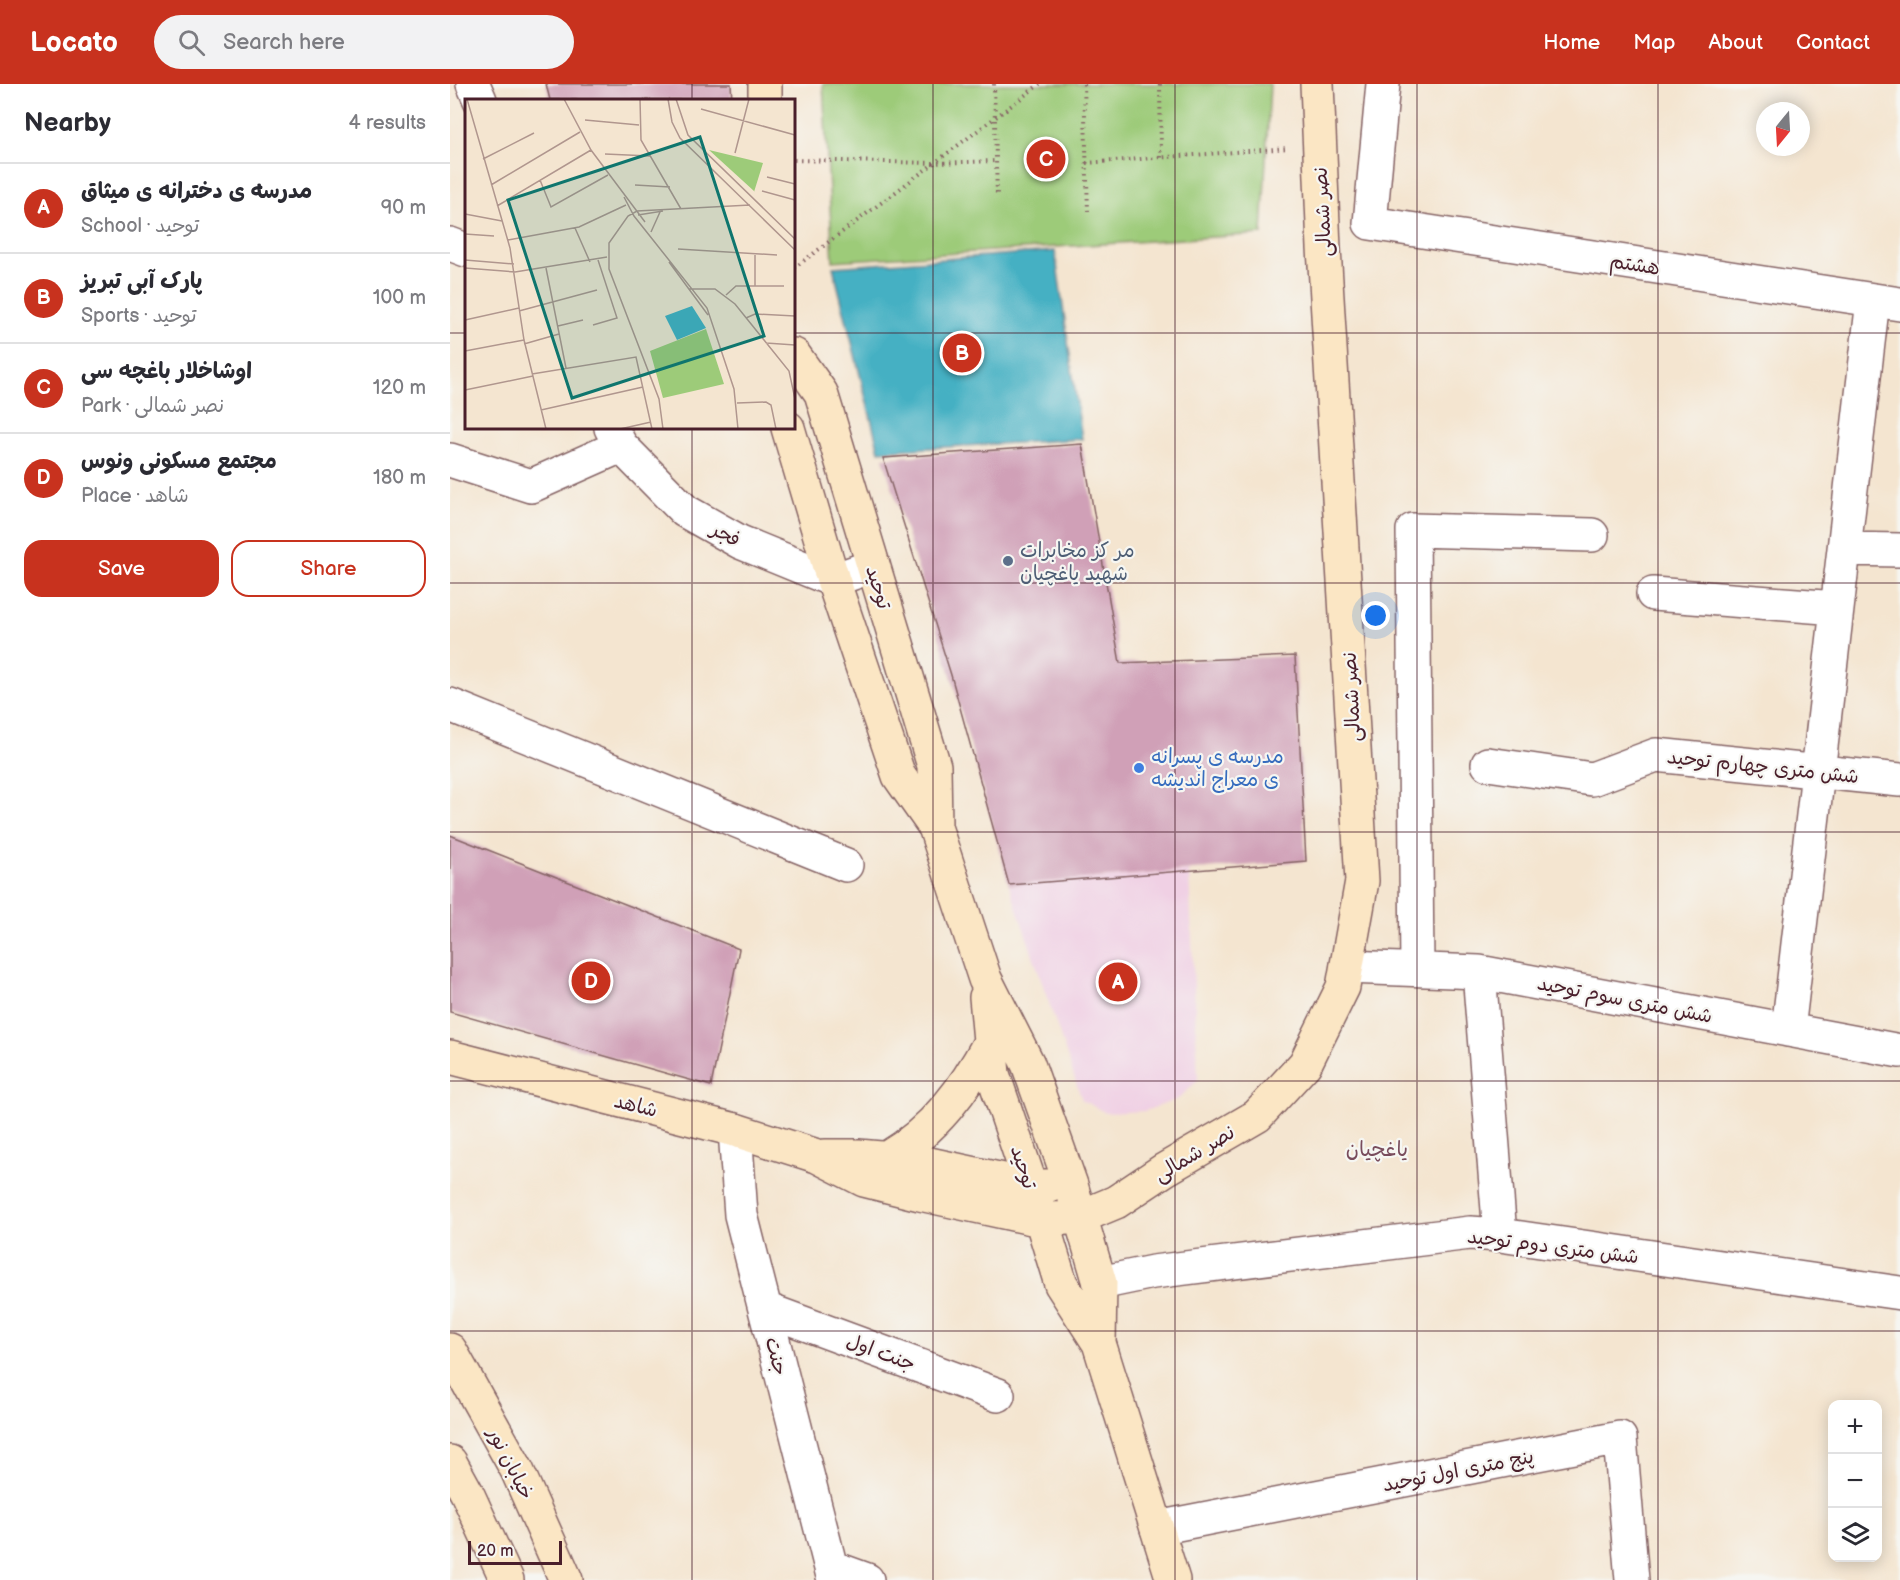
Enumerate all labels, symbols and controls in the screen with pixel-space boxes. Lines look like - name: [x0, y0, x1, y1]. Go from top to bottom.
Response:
- search box: [154, 15, 574, 69]
- text: Locato: [30, 26, 118, 59]
- icon: search: [175, 26, 208, 59]
- text: Search here: [223, 29, 345, 56]
- text: Home: [1543, 30, 1600, 55]
- text: Map: [1633, 30, 1675, 55]
- text: About: [1708, 30, 1763, 55]
- text: Contact: [1796, 30, 1870, 55]
- inset map: [465, 99, 795, 429]
- north arrow: [1756, 102, 1810, 156]
- text: Nearby: [24, 108, 111, 139]
- text: 4 results: [348, 111, 426, 135]
- pin: C: [1026, 136, 1066, 182]
- street label: نصر شمالی: [1309, 166, 1337, 258]
- text: مدرسه ی دخترانه ی میثاق: [81, 178, 312, 205]
- text: A: [37, 196, 50, 220]
- text: 90 m: [381, 196, 426, 220]
- text: School · توحید: [81, 214, 199, 238]
- street label: هشتم: [1608, 249, 1662, 283]
- text: پارک آبی تبریز: [81, 268, 202, 295]
- text: B: [36, 286, 51, 310]
- text: 100 m: [373, 286, 426, 310]
- text: Sports · توحید: [81, 304, 197, 328]
- pin: B: [942, 330, 982, 376]
- text: اوشاخلار باغچه سی: [81, 358, 252, 385]
- text: C: [36, 376, 51, 400]
- text: 120 m: [373, 376, 426, 400]
- text: Park · نصر شمالی: [81, 394, 224, 418]
- text: مجتمع مسکونی ونوس: [81, 448, 277, 475]
- text: D: [37, 466, 50, 490]
- text: 180 m: [373, 466, 426, 490]
- text: Place · شاهد: [81, 484, 189, 508]
- street label: فجر: [705, 516, 744, 552]
- place label: مر کز مخابرات شهید یاغچیان: [1020, 539, 1135, 586]
- button: Save: [24, 540, 219, 597]
- button: Share: [231, 540, 426, 597]
- marker: مر کز مخابرات شهید یاغچیان: [1001, 554, 1015, 568]
- street label: توحید: [860, 563, 896, 612]
- your location: [1361, 601, 1390, 630]
- street label: نصر شمالی: [1338, 651, 1366, 743]
- place label: مدرسه ی پسرانه ی معراج اندیشه: [1151, 745, 1284, 793]
- street label: شش متری چهارم توحید: [1666, 745, 1860, 791]
- marker: مدرسه ی پسرانه ی معراج اندیشه: [1132, 761, 1146, 775]
- pin: D: [572, 958, 610, 1004]
- pin: A: [1098, 960, 1138, 1004]
- street label: شش متری سوم توحید: [1535, 971, 1714, 1032]
- street label: شاهد: [612, 1089, 660, 1123]
- street label: نصر شمالی: [1150, 1120, 1239, 1187]
- district label: یاغچیان: [1346, 1137, 1408, 1162]
- street label: توحید: [1005, 1143, 1041, 1192]
- street label: شش متری دوم توحید: [1465, 1225, 1640, 1272]
- street label: جنت اول: [843, 1329, 918, 1376]
- street label: جنت: [760, 1335, 792, 1378]
- map controls: [1828, 1400, 1882, 1562]
- button: +: [1828, 1400, 1882, 1454]
- street label: خیابان نور: [481, 1422, 539, 1504]
- street label: پنج متری اول توحید: [1381, 1445, 1536, 1498]
- button: −: [1828, 1454, 1882, 1508]
- button: layers: [1828, 1508, 1882, 1562]
- scale bar: [468, 1538, 562, 1566]
- text: 20 m: [477, 1542, 513, 1561]

